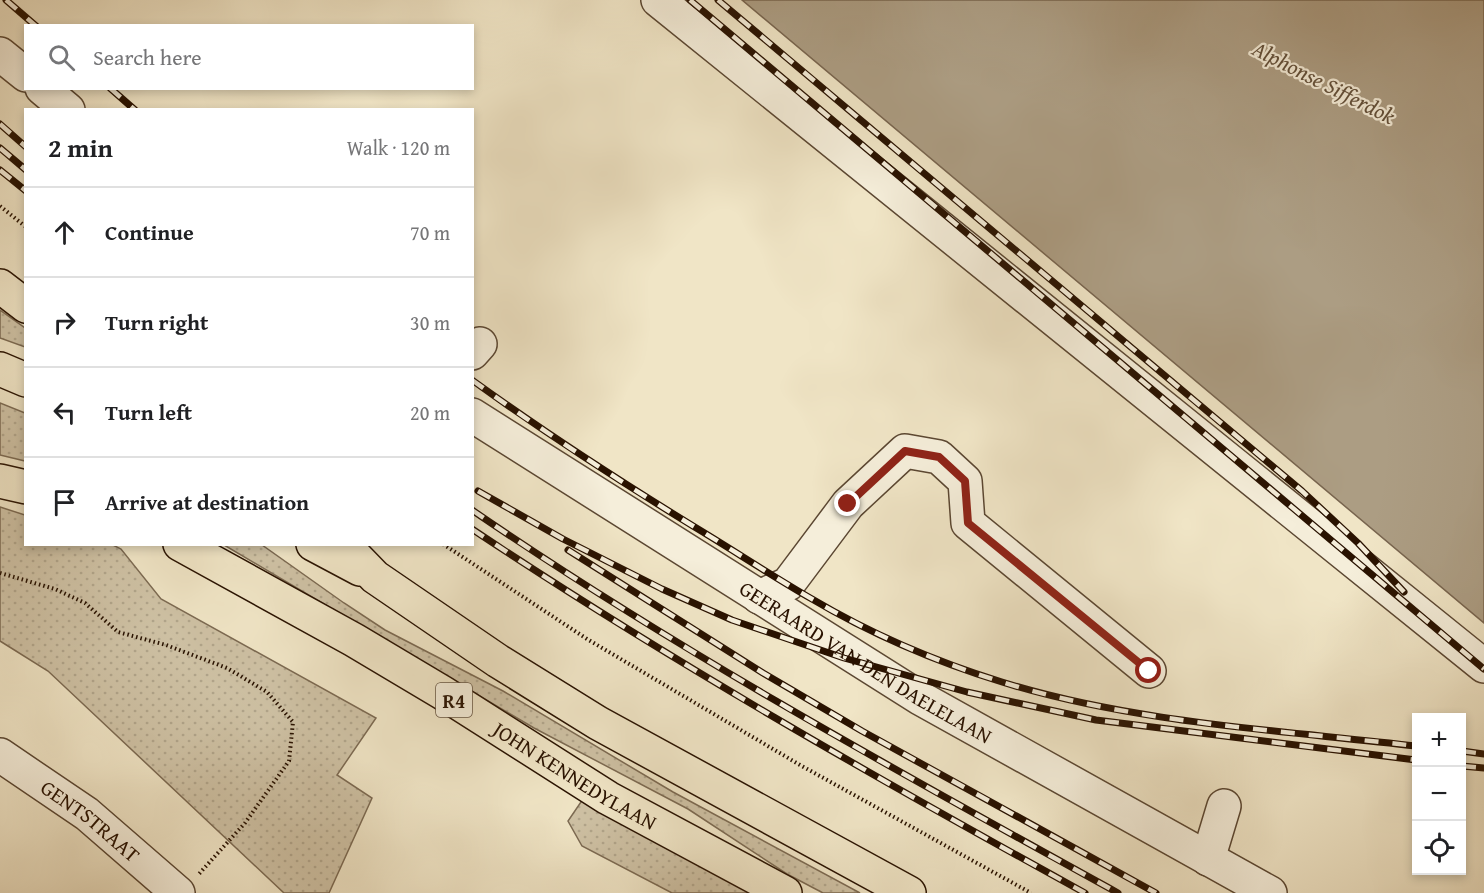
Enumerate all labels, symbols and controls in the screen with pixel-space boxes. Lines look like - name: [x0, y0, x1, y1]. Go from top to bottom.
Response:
- search box: [24, 24, 474, 90]
- water label: Alphonse Sifferdok: [1246, 32, 1402, 132]
- icon: search: [45, 41, 78, 74]
- text: Search here: [93, 41, 202, 73]
- text: 2 min: [48, 128, 113, 167]
- text: Walk · 120 m: [347, 133, 450, 162]
- icon: ahead: [48, 216, 81, 249]
- text: Continue: [105, 216, 194, 248]
- text: 70 m: [410, 218, 450, 247]
- icon: right: [48, 306, 81, 339]
- text: Turn right: [105, 306, 208, 338]
- text: 30 m: [410, 308, 450, 337]
- icon: left: [48, 396, 81, 429]
- text: Turn left: [105, 396, 192, 428]
- text: 20 m: [410, 398, 450, 427]
- icon: arrive: [48, 486, 81, 519]
- text: Arrive at destination: [105, 486, 309, 518]
- route end: [834, 490, 860, 516]
- street label: GEERAARD VAN DEN DAELELAAN: [734, 572, 998, 751]
- route start: [1135, 657, 1161, 683]
- road number: R4: [436, 683, 472, 717]
- street label: JOHN KENNEDYLAAN: [485, 712, 663, 837]
- map controls: [1412, 713, 1466, 875]
- button: +: [1412, 713, 1466, 767]
- button: −: [1412, 767, 1466, 821]
- street label: GENTSTRAAT: [35, 772, 147, 869]
- button: locate: [1412, 821, 1466, 875]

